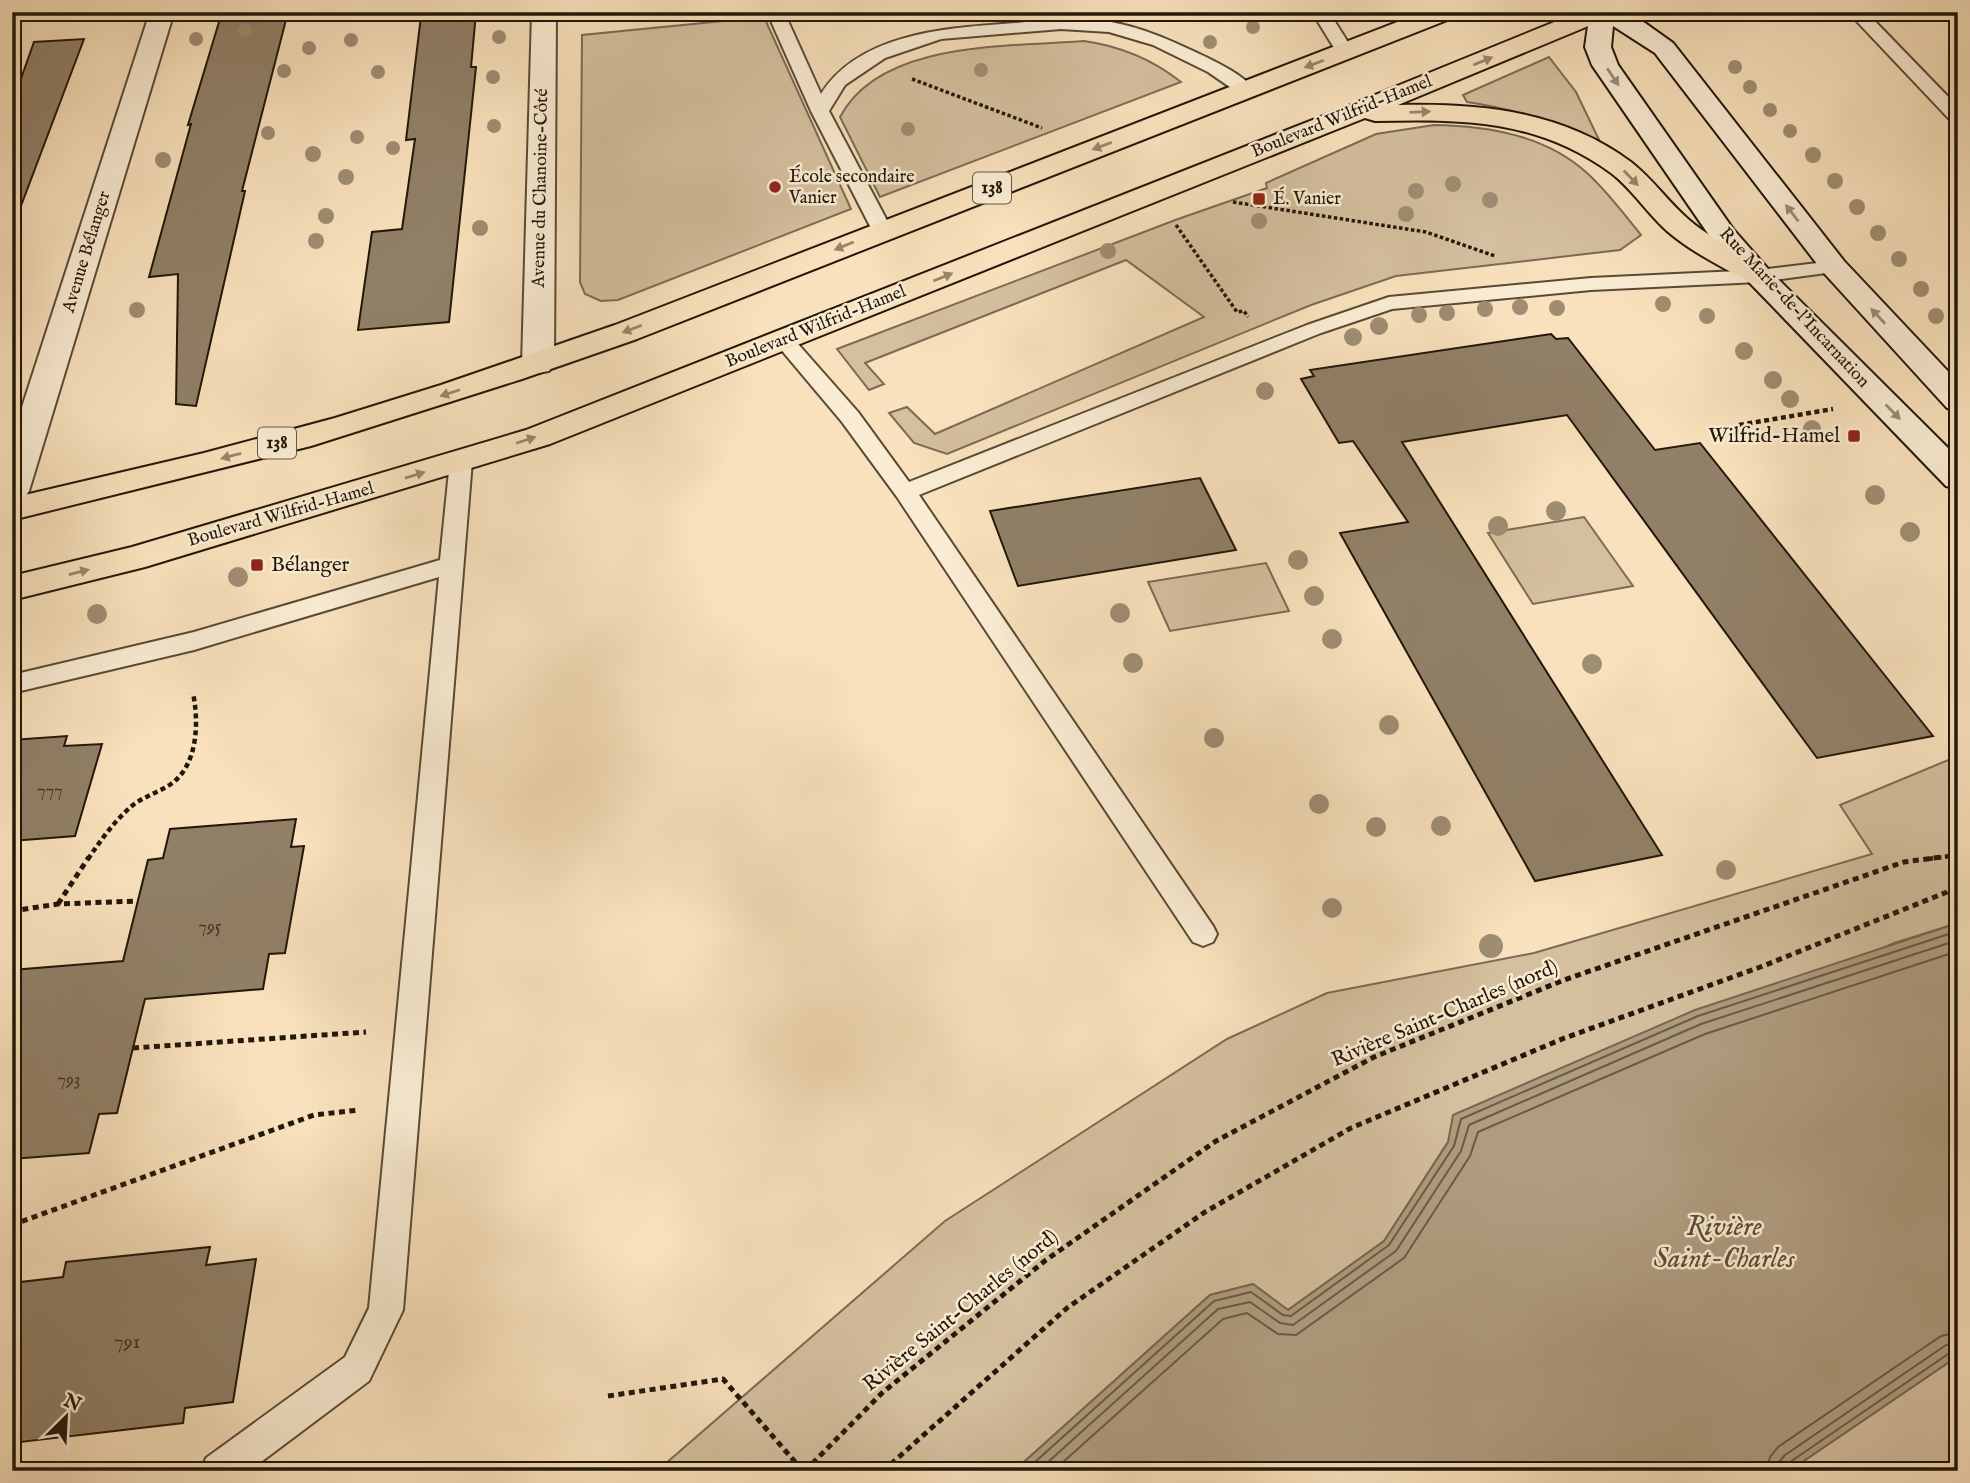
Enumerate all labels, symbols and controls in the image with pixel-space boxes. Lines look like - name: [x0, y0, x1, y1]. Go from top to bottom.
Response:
- one-way arrow: [1473, 55, 1494, 66]
- one-way arrow: [1303, 58, 1324, 69]
- one-way arrow: [1606, 67, 1619, 86]
- street label: Boulevard Wilfrid-Hamel: [1248, 70, 1436, 164]
- street label: Avenue du Chanoine-Côté: [528, 88, 554, 289]
- one-way arrow: [1409, 106, 1431, 118]
- one-way arrow: [1091, 140, 1112, 151]
- place label: École secondaire Vanier: [788, 164, 914, 210]
- one-way arrow: [1623, 169, 1640, 186]
- road number: 138: [973, 172, 1011, 204]
- marker: École secondaire Vanier: [767, 179, 783, 195]
- place label: É. Vanier: [1273, 186, 1341, 211]
- street label: Avenue Bélanger: [57, 188, 117, 317]
- marker: É. Vanier: [1251, 191, 1267, 207]
- one-way arrow: [1785, 204, 1799, 222]
- street label: Rue Marie-de-l'Incarnation: [1714, 223, 1875, 393]
- one-way arrow: [833, 240, 854, 251]
- one-way arrow: [933, 271, 954, 282]
- street label: Boulevard Wilfrid-Hamel: [722, 280, 910, 374]
- one-way arrow: [1870, 308, 1886, 325]
- one-way arrow: [622, 324, 643, 335]
- one-way arrow: [439, 388, 460, 399]
- one-way arrow: [1884, 403, 1901, 420]
- place label: Wilfrid-Hamel: [1708, 423, 1840, 450]
- road number: 138: [258, 428, 296, 458]
- marker: Wilfrid-Hamel: [1846, 428, 1862, 444]
- one-way arrow: [516, 435, 537, 445]
- one-way arrow: [220, 451, 241, 461]
- one-way arrow: [405, 470, 426, 480]
- street label: Boulevard Wilfrid-Hamel: [185, 477, 377, 553]
- place label: Bélanger: [271, 552, 350, 579]
- marker: Bélanger: [249, 557, 265, 573]
- one-way arrow: [68, 566, 90, 577]
- house number: 777: [37, 780, 63, 803]
- house number: 795: [199, 916, 222, 939]
- street label: Rivière Saint-Charles (nord): [1328, 954, 1562, 1074]
- house number: 793: [57, 1069, 81, 1092]
- water label: Rivière Saint-Charles: [1653, 1210, 1796, 1277]
- street label: Rivière Saint-Charles (nord): [858, 1224, 1064, 1398]
- house number: 791: [114, 1329, 140, 1356]
- north arrow: [32, 1382, 102, 1452]
- text: N: [59, 1389, 85, 1418]

